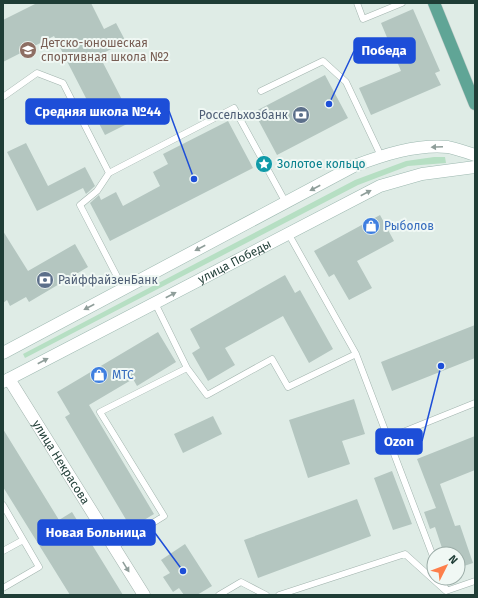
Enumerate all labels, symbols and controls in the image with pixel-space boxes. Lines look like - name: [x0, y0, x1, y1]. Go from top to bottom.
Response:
- place label: Детско-юношеская спортивная школа №2: [40, 36, 169, 64]
- callout: Победа: [354, 38, 415, 63]
- school or university icon: Детско-юношеская спортивная школа №2: [18, 40, 38, 60]
- text: Победа: [361, 43, 407, 58]
- callout: Средняя школа №44: [26, 99, 169, 124]
- text: Средняя школа №44: [35, 104, 162, 119]
- bank icon: Россельхозбанк: [291, 105, 311, 125]
- place label: Россельхозбанк: [199, 108, 289, 122]
- one-way arrow: [431, 144, 443, 151]
- place icon: Золотое кольцо: [254, 154, 274, 174]
- place label: Золотое кольцо: [277, 157, 366, 171]
- one-way arrow: [309, 184, 321, 191]
- one-way arrow: [360, 190, 371, 196]
- shop icon: Рыболов: [361, 216, 381, 236]
- place label: Рыболов: [384, 219, 434, 233]
- street label: улица Победы: [196, 237, 274, 286]
- one-way arrow: [194, 245, 206, 251]
- bank icon: РайффайзенБанк: [35, 270, 55, 290]
- place label: РайффайзенБанк: [58, 273, 158, 287]
- one-way arrow: [165, 291, 177, 298]
- one-way arrow: [83, 303, 95, 310]
- one-way arrow: [38, 358, 49, 365]
- shop icon: МТС: [89, 365, 109, 385]
- place label: МТС: [112, 368, 134, 382]
- street label: улица Некрасова: [29, 417, 93, 507]
- callout: Ozon: [376, 429, 422, 454]
- text: Ozon: [384, 434, 414, 449]
- callout: Новая Больница: [38, 520, 155, 545]
- text: Новая Больница: [46, 525, 146, 540]
- north arrow: [426, 546, 466, 586]
- text: N: [446, 553, 460, 567]
- one-way arrow: [122, 562, 130, 572]

